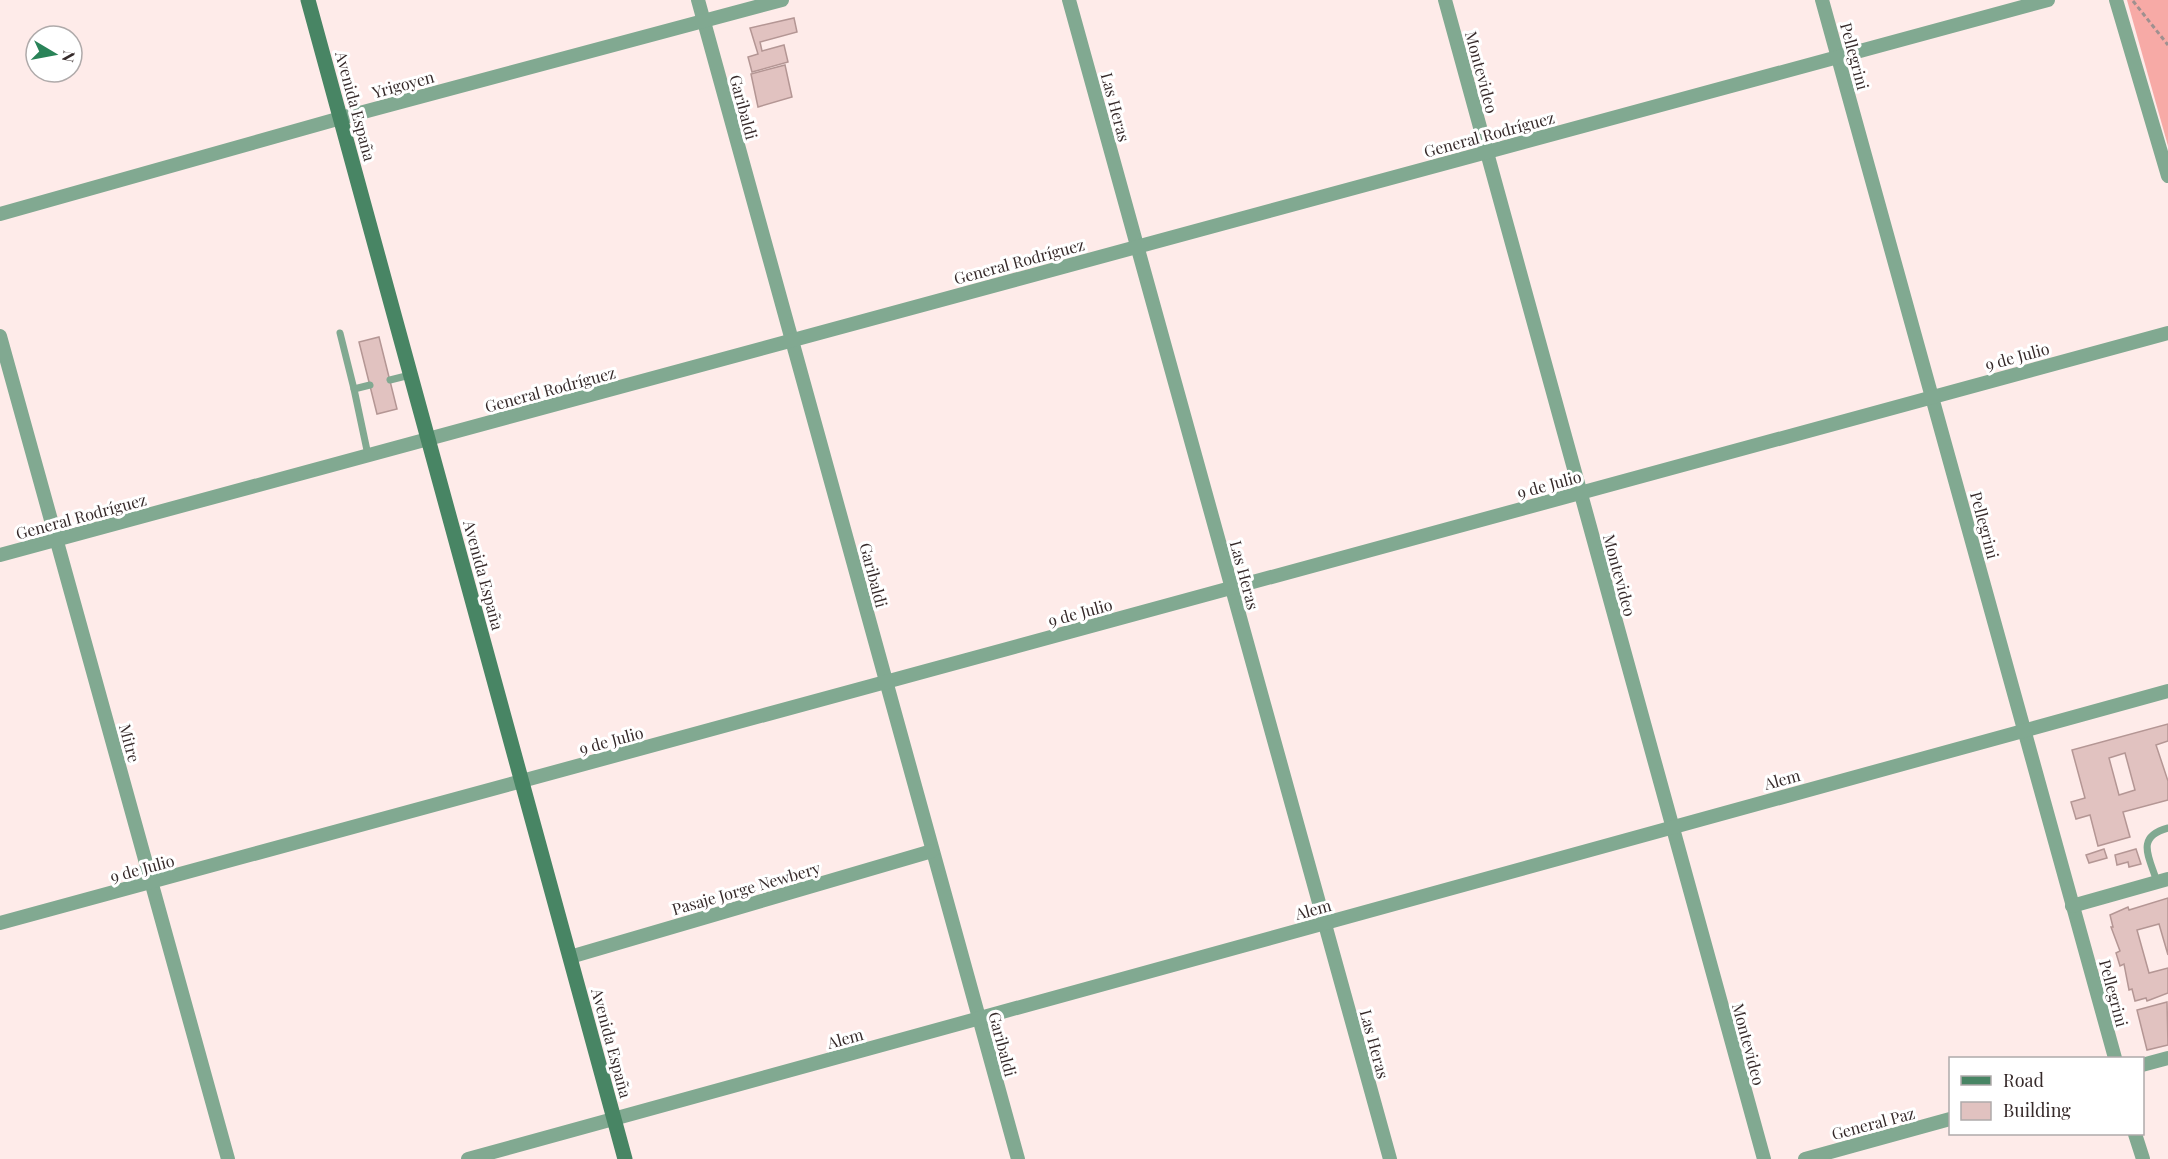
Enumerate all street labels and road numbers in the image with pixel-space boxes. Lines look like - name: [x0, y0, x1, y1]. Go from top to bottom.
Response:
- street label: Pellegrini: [1836, 20, 1874, 92]
- street label: Montevideo: [1461, 29, 1503, 116]
- street label: Avenida España: [331, 48, 381, 163]
- street label: Yrigoyen: [369, 66, 437, 103]
- street label: Las Heras: [1097, 70, 1135, 144]
- street label: Garibaldi: [725, 72, 763, 142]
- street label: General Rodríguez: [1421, 106, 1557, 162]
- street label: General Rodríguez: [951, 233, 1087, 289]
- street label: 9 de Julio: [1982, 337, 2052, 375]
- street label: General Rodríguez: [482, 361, 618, 417]
- street label: 9 de Julio: [1514, 465, 1584, 503]
- street label: General Rodríguez: [13, 488, 149, 544]
- street label: Pellegrini: [1966, 489, 2004, 561]
- street label: Avenida España: [459, 517, 509, 632]
- street label: Montevideo: [1599, 532, 1641, 619]
- street label: Las Heras: [1226, 538, 1264, 612]
- street label: Garibaldi: [855, 540, 893, 610]
- street label: 9 de Julio: [1045, 593, 1115, 631]
- street label: Mitre: [115, 721, 145, 765]
- street label: 9 de Julio: [576, 721, 646, 759]
- street label: Alem: [1761, 764, 1802, 794]
- street label: 9 de Julio: [107, 849, 177, 887]
- street label: Pasaje Jorge Newbery: [669, 857, 823, 919]
- street label: Alem: [1292, 894, 1333, 924]
- street label: Pellegrini: [2095, 957, 2133, 1029]
- street label: Avenida España: [587, 985, 637, 1100]
- street label: Montevideo: [1728, 1001, 1770, 1088]
- street label: Las Heras: [1356, 1007, 1394, 1081]
- street label: Garibaldi: [984, 1009, 1022, 1079]
- street label: Alem: [824, 1023, 865, 1053]
- street label: General Paz: [1829, 1102, 1917, 1144]

